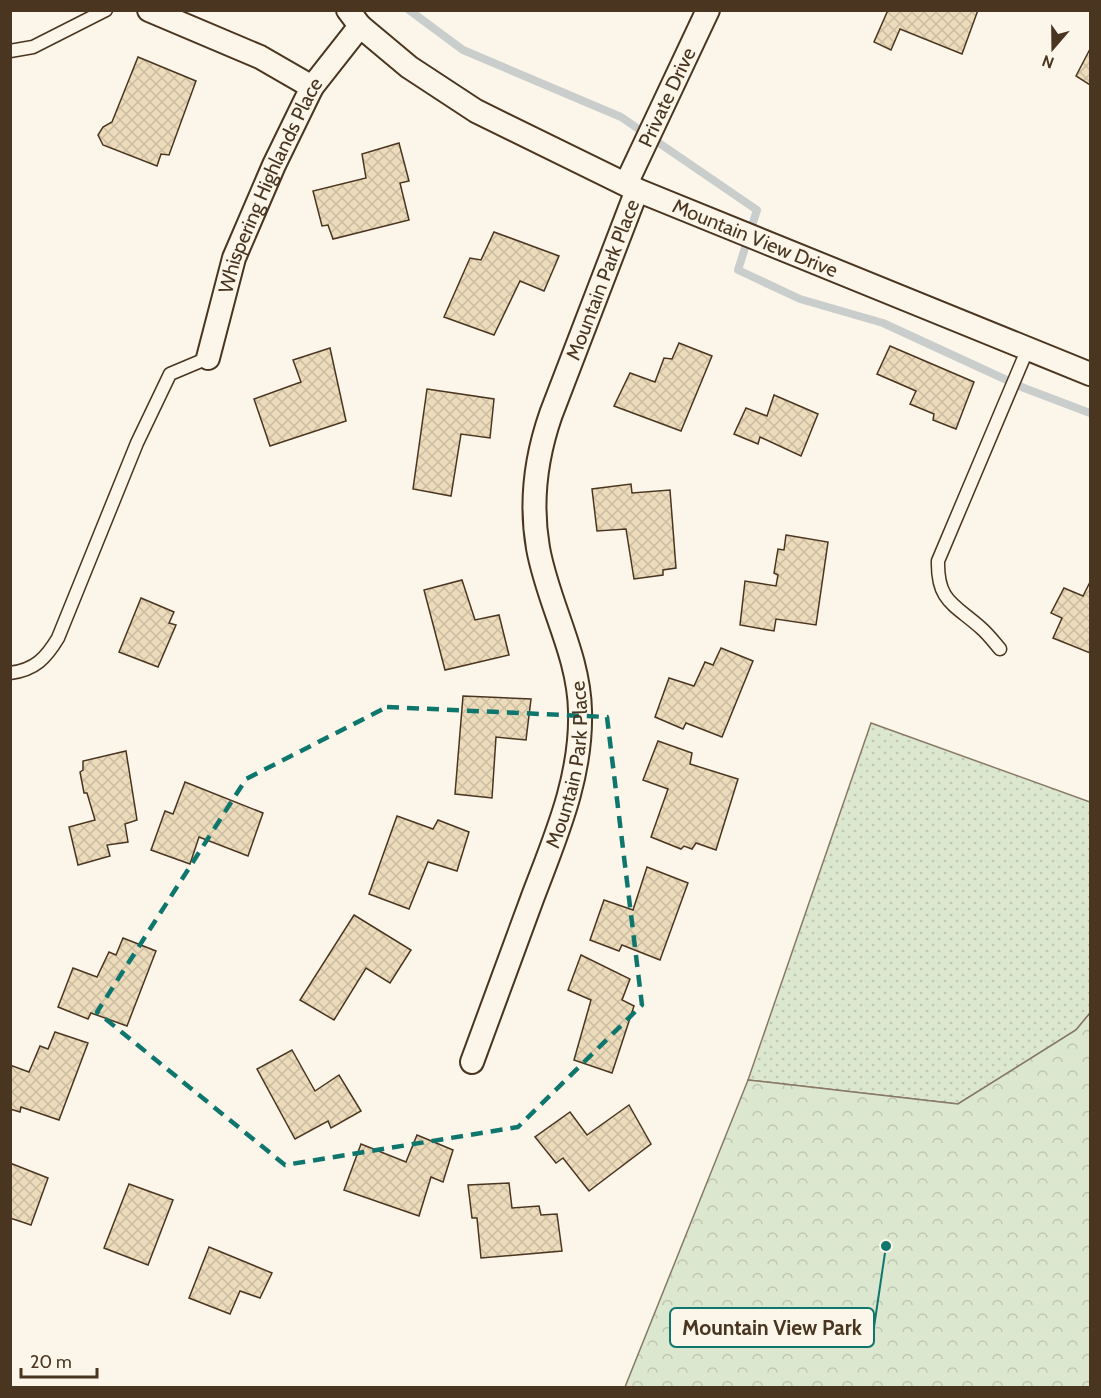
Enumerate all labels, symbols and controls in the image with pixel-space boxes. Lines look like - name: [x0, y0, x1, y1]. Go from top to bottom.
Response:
- north arrow: [1023, 18, 1083, 78]
- street label: Private Drive: [633, 44, 701, 151]
- text: N: [1039, 51, 1057, 72]
- street label: Whispering Highlands Place: [213, 72, 327, 296]
- street label: Mountain View Drive: [669, 194, 841, 282]
- street label: Mountain Park Place: [561, 196, 644, 363]
- street label: Mountain Park Place: [540, 679, 592, 852]
- callout: Mountain View Park: [670, 1308, 874, 1347]
- text: Mountain View Park: [682, 1315, 863, 1340]
- scale bar: [21, 1341, 98, 1379]
- text: 20 m: [30, 1351, 72, 1373]

